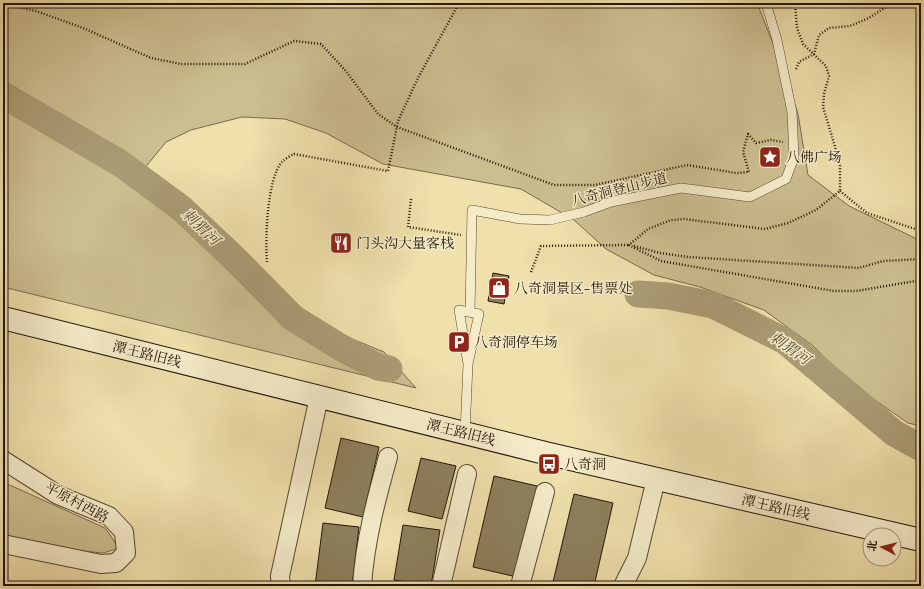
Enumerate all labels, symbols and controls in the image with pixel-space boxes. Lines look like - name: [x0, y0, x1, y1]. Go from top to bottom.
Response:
- place icon: 八佛广场: [757, 144, 783, 170]
- place label: 八佛广场: [786, 148, 842, 167]
- street label: 八奇洞登山步道: [569, 168, 669, 211]
- water label: 刺猬河: [178, 204, 226, 252]
- restaurant icon: 门头沟大量客栈: [328, 230, 354, 256]
- place label: 门头沟大量客栈: [356, 234, 454, 253]
- shop icon: 八奇洞景区-售票处: [486, 275, 512, 301]
- place label: 八奇洞景区-售票处: [514, 279, 632, 298]
- water label: 刺猬河: [766, 327, 817, 371]
- parking icon: 八奇洞停车场: [446, 329, 472, 355]
- place label: 八奇洞停车场: [474, 333, 558, 352]
- street label: 潭王路旧线: [111, 337, 183, 372]
- street label: 潭王路旧线: [425, 415, 497, 450]
- bus stop icon: 八奇洞: [536, 451, 562, 477]
- place label: 八奇洞: [564, 455, 606, 474]
- street label: 平原村西路: [41, 478, 112, 527]
- street label: 潭王路旧线: [740, 490, 812, 525]
- north arrow: [862, 527, 902, 567]
- text: 北: [864, 539, 881, 552]

